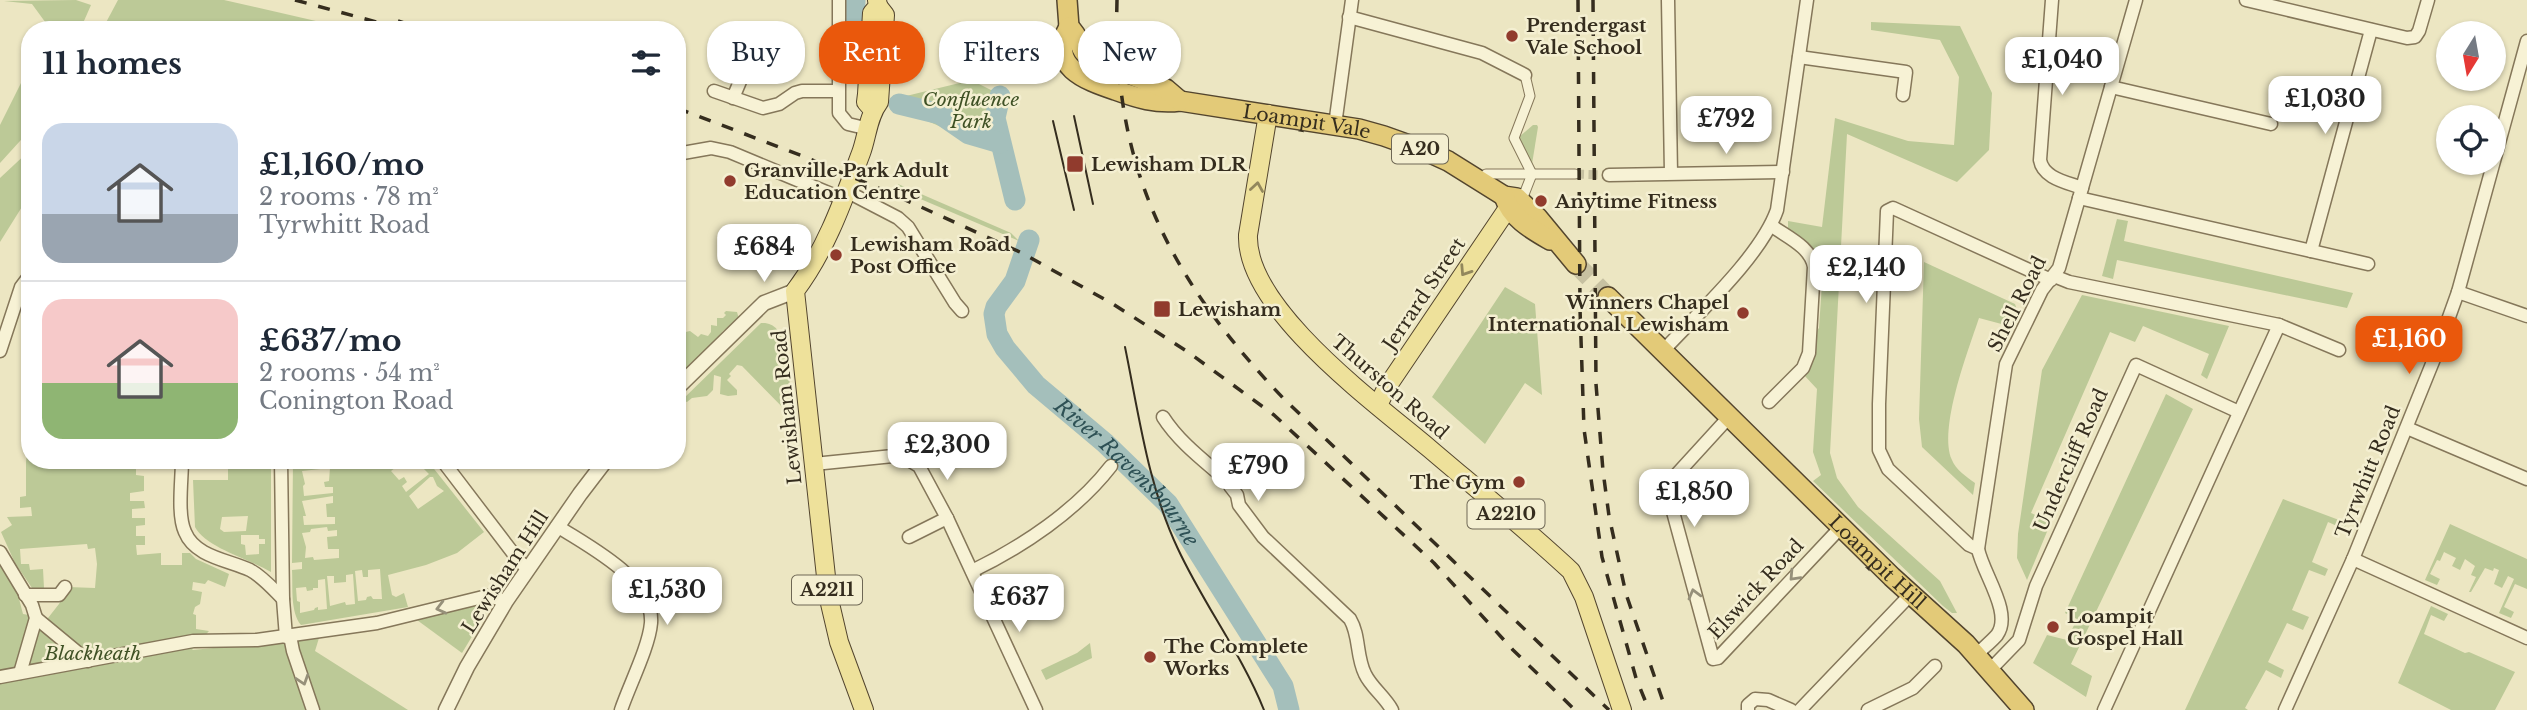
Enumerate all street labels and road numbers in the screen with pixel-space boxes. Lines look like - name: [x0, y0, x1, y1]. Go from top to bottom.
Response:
- street label: Loampit Vale: [1241, 99, 1373, 143]
- road number: A20: [1392, 134, 1448, 164]
- street label: Jerrard Street: [1376, 233, 1471, 357]
- street label: Shell Road: [1983, 252, 2051, 356]
- street label: Lewisham Road: [767, 328, 807, 486]
- street label: Thurston Road: [1327, 330, 1453, 444]
- street label: Undercliff Road: [2029, 385, 2113, 535]
- street label: Tyrwhitt Road: [2331, 402, 2405, 542]
- road number: A2210: [1468, 500, 1544, 528]
- street label: Lewisham Hill: [457, 506, 553, 638]
- street label: Loampit Hill: [1824, 510, 1931, 614]
- street label: Elswick Road: [1704, 534, 1808, 644]
- road number: A2211: [792, 576, 862, 604]

